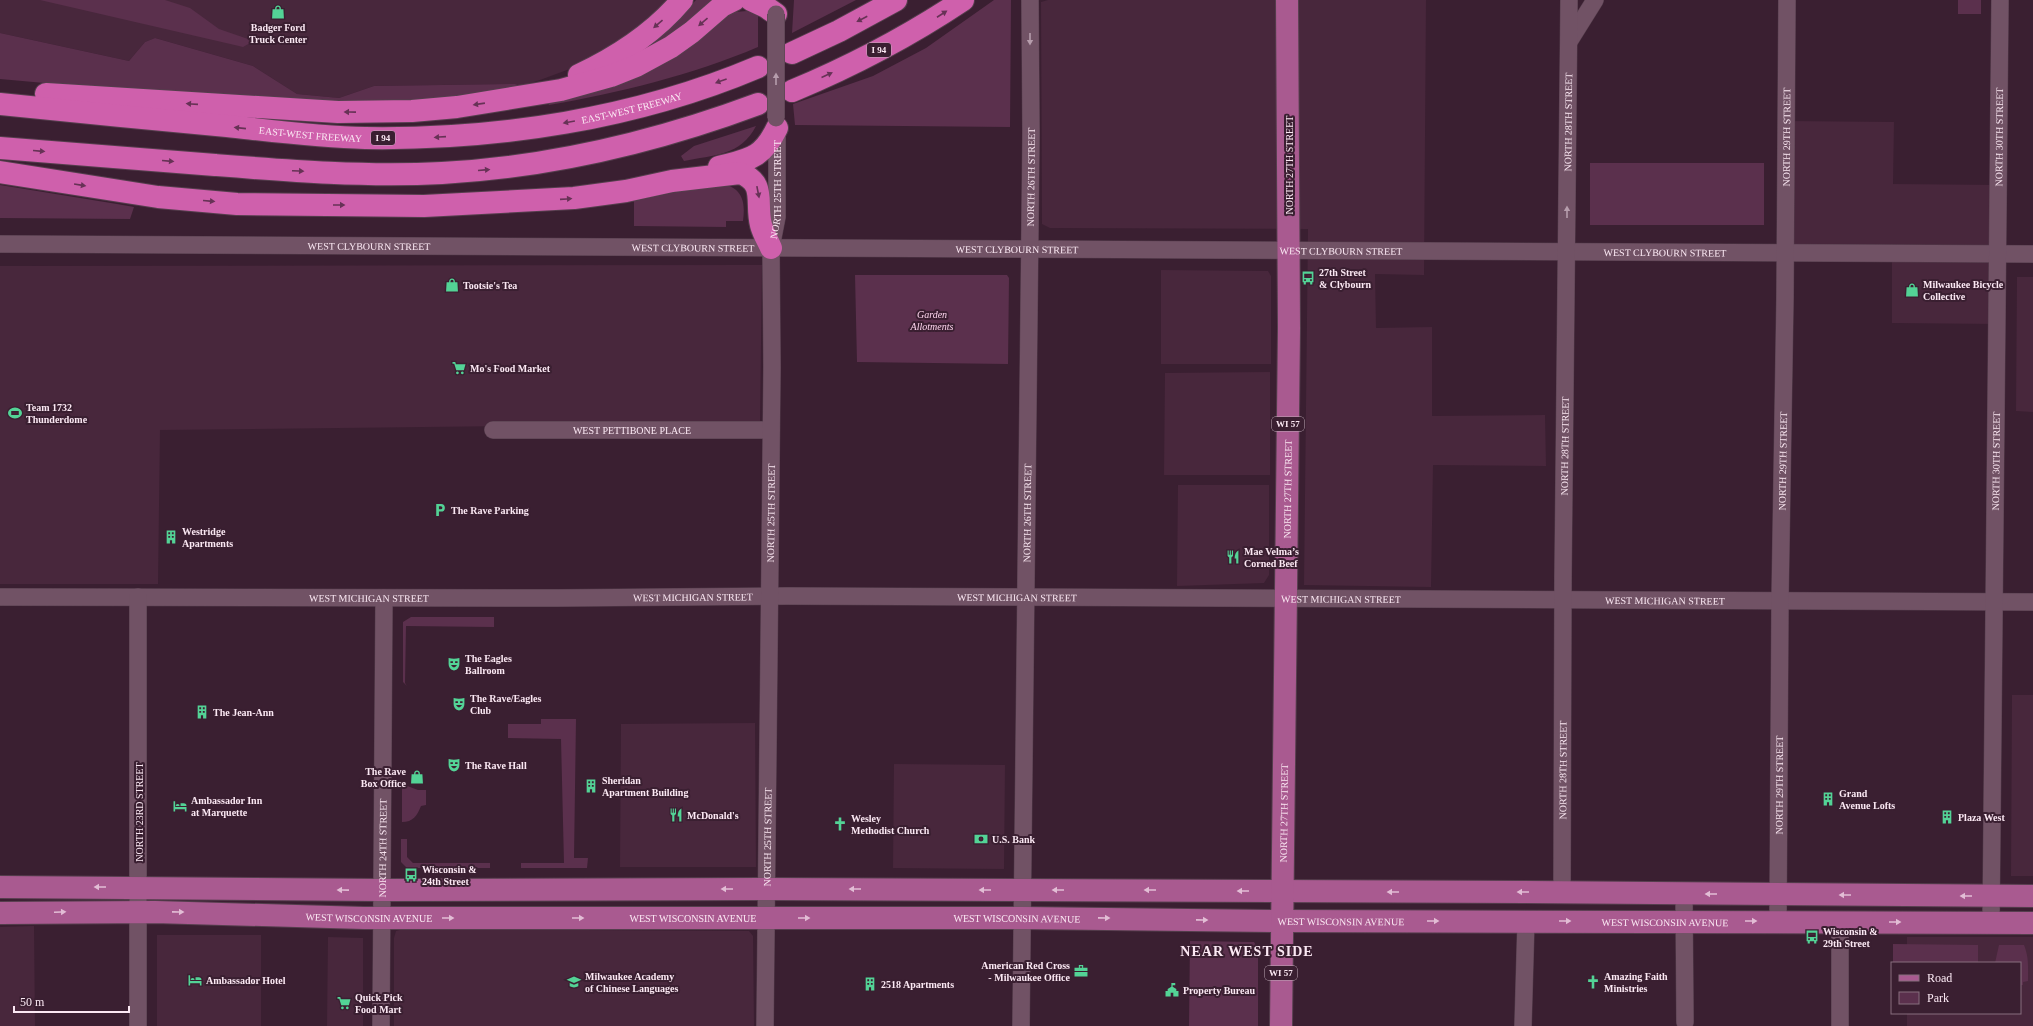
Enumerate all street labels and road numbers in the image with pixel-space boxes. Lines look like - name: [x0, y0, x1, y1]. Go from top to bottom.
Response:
- road number: I 94: [867, 43, 891, 57]
- street label: NORTH 28TH STREET: [1562, 73, 1574, 172]
- street label: NORTH 29TH STREET: [1781, 88, 1792, 187]
- street label: NORTH 30TH STREET: [1993, 88, 2005, 187]
- street label: EAST-WEST FREEWAY: [581, 90, 684, 126]
- street label: NORTH 27TH STREET: [1284, 116, 1295, 214]
- street label: EAST-WEST FREEWAY: [258, 125, 362, 144]
- street label: NORTH 26TH STREET: [1025, 128, 1037, 227]
- road number: I 94: [371, 131, 395, 145]
- street label: NORTH 25TH STREET: [768, 140, 783, 240]
- street label: WEST CLYBOURN STREET: [308, 241, 430, 252]
- street label: WEST CLYBOURN STREET: [632, 242, 754, 254]
- street label: WEST CLYBOURN STREET: [956, 244, 1078, 255]
- street label: WEST CLYBOURN STREET: [1280, 245, 1402, 257]
- street label: WEST CLYBOURN STREET: [1604, 247, 1726, 258]
- street label: NORTH 28TH STREET: [1559, 397, 1571, 496]
- street label: NORTH 29TH STREET: [1776, 411, 1789, 511]
- street label: NORTH 30TH STREET: [1990, 412, 2002, 511]
- road number: WI 57: [1272, 417, 1304, 431]
- street label: WEST PETTIBONE PLACE: [573, 425, 691, 436]
- street label: NORTH 27TH STREET: [1282, 440, 1294, 539]
- street label: NORTH 25TH STREET: [765, 464, 777, 563]
- street label: NORTH 26TH STREET: [1021, 464, 1033, 563]
- street label: WEST MICHIGAN STREET: [633, 591, 753, 603]
- street label: WEST MICHIGAN STREET: [957, 592, 1077, 603]
- street label: WEST MICHIGAN STREET: [309, 593, 429, 604]
- street label: WEST MICHIGAN STREET: [1281, 593, 1401, 605]
- street label: WEST MICHIGAN STREET: [1605, 595, 1725, 607]
- street label: NORTH 28TH STREET: [1557, 721, 1569, 819]
- street label: NORTH 29TH STREET: [1774, 736, 1785, 834]
- street label: NORTH 23RD STREET: [134, 762, 145, 862]
- street label: NORTH 27TH STREET: [1278, 764, 1290, 863]
- street label: NORTH 25TH STREET: [761, 788, 774, 887]
- street label: NORTH 24TH STREET: [377, 799, 389, 897]
- street label: WEST WISCONSIN AVENUE: [305, 911, 432, 924]
- street label: WEST WISCONSIN AVENUE: [629, 913, 756, 924]
- street label: WEST WISCONSIN AVENUE: [953, 913, 1080, 925]
- street label: WEST WISCONSIN AVENUE: [1277, 916, 1404, 927]
- street label: WEST WISCONSIN AVENUE: [1601, 917, 1728, 928]
- road number: WI 57: [1265, 966, 1297, 980]

